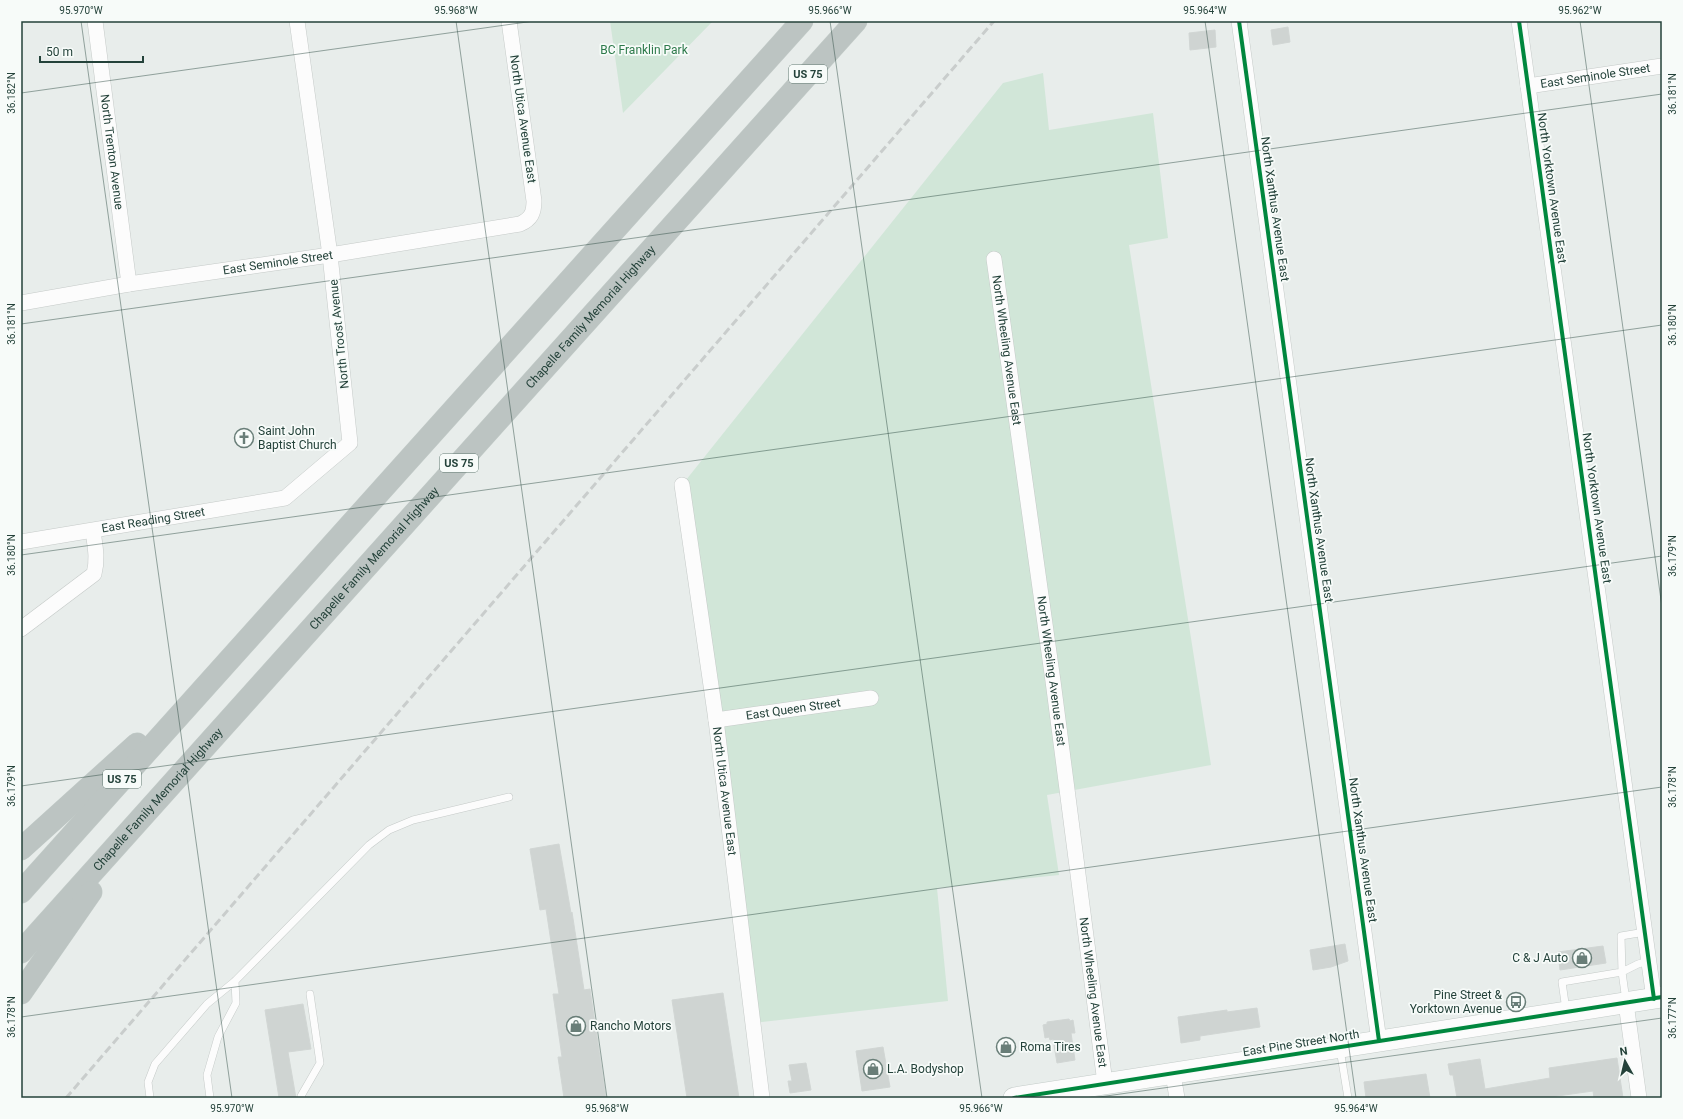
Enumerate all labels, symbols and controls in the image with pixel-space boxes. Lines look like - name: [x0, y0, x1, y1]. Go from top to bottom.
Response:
- text: 95.970°W: [59, 5, 103, 16]
- text: 95.968°W: [434, 5, 478, 16]
- text: 95.966°W: [808, 5, 852, 16]
- text: 95.964°W: [1183, 5, 1227, 16]
- text: 95.962°W: [1558, 5, 1602, 16]
- scale bar: [40, 38, 143, 64]
- park label: BC Franklin Park: [600, 43, 689, 57]
- text: 50 m: [46, 45, 73, 59]
- street label: North Utica Avenue East: [507, 54, 539, 184]
- street label: East Seminole Street: [1539, 61, 1651, 91]
- road number: US 75: [789, 65, 827, 83]
- text: 36.182°N: [6, 72, 17, 114]
- text: 36.181°N: [1667, 73, 1678, 115]
- street label: North Trenton Avenue: [98, 93, 126, 211]
- street label: North Yorktown Avenue East: [1534, 112, 1570, 264]
- street label: North Xanthus Avenue East: [1258, 136, 1292, 282]
- street label: Chapelle Family Memorial Highway: [523, 242, 658, 391]
- street label: East Seminole Street: [222, 248, 334, 277]
- street label: North Wheeling Avenue East: [989, 274, 1024, 426]
- street label: North Troost Avenue: [326, 279, 352, 389]
- text: 36.181°N: [6, 303, 17, 345]
- text: 36.180°N: [1667, 304, 1678, 346]
- place label: Saint John Baptist Church: [258, 424, 337, 452]
- church icon: Saint John Baptist Church: [233, 427, 255, 449]
- street label: North Yorktown Avenue East: [1579, 432, 1615, 584]
- road number: US 75: [440, 454, 478, 472]
- street label: North Xanthus Avenue East: [1302, 457, 1336, 603]
- street label: Chapelle Family Memorial Highway: [307, 484, 442, 632]
- street label: East Reading Street: [100, 504, 206, 535]
- text: 36.180°N: [6, 534, 17, 576]
- text: 36.179°N: [1667, 535, 1678, 577]
- street label: North Wheeling Avenue East: [1034, 595, 1068, 747]
- street label: East Queen Street: [745, 695, 842, 723]
- street label: Chapelle Family Memorial Highway: [90, 725, 226, 874]
- street label: North Utica Avenue East: [710, 726, 739, 856]
- text: 36.179°N: [6, 765, 17, 807]
- text: 36.178°N: [1667, 766, 1678, 808]
- road number: US 75: [103, 770, 141, 788]
- street label: North Xanthus Avenue East: [1346, 777, 1380, 923]
- street label: North Wheeling Avenue East: [1077, 916, 1110, 1068]
- shop icon: C & J Auto: [1571, 947, 1593, 969]
- place label: C & J Auto: [1512, 951, 1568, 965]
- place label: Pine Street & Yorktown Avenue: [1410, 988, 1503, 1016]
- bus stop icon: Pine Street & Yorktown Avenue: [1505, 991, 1527, 1013]
- text: 36.178°N: [6, 996, 17, 1038]
- text: 36.177°N: [1667, 997, 1678, 1039]
- shop icon: Rancho Motors: [565, 1015, 587, 1037]
- place label: Rancho Motors: [590, 1019, 672, 1033]
- street label: East Pine Street North: [1242, 1027, 1360, 1059]
- shop icon: Roma Tires: [995, 1036, 1017, 1058]
- place label: Roma Tires: [1020, 1040, 1081, 1054]
- north arrow: [1605, 1041, 1645, 1081]
- text: N: [1619, 1045, 1629, 1059]
- shop icon: L.A. Bodyshop: [862, 1058, 884, 1080]
- place label: L.A. Bodyshop: [887, 1062, 964, 1076]
- text: 95.970°W: [210, 1103, 254, 1114]
- text: 95.968°W: [585, 1103, 629, 1114]
- text: 95.966°W: [959, 1103, 1003, 1114]
- text: 95.964°W: [1334, 1103, 1378, 1114]

